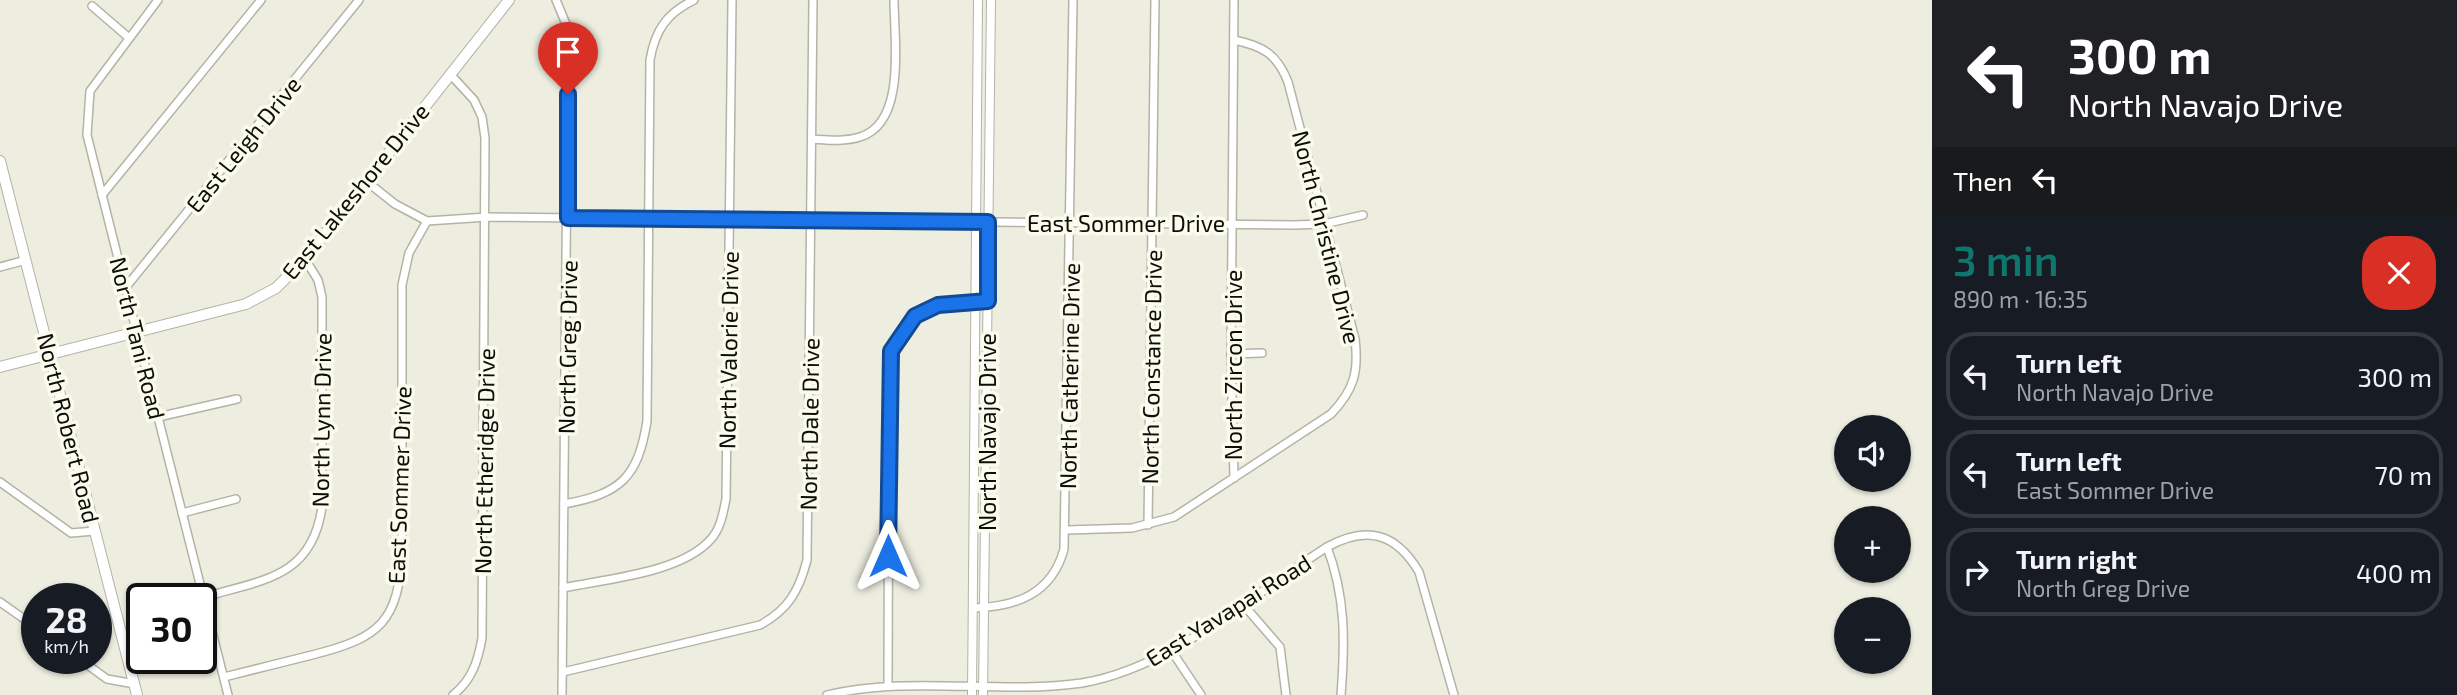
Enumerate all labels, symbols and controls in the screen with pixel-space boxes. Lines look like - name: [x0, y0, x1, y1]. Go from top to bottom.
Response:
- pin: [538, 22, 598, 94]
- text: 300 m: [2068, 25, 2211, 84]
- icon: left: [1953, 28, 2044, 119]
- icon: arrive: [549, 33, 587, 71]
- street label: East Leigh Drive: [180, 70, 306, 218]
- text: North Navajo Drive: [2068, 85, 2343, 123]
- street label: East Lakeshore Drive: [275, 97, 435, 285]
- street label: North Christine Drive: [1287, 127, 1367, 347]
- icon: left: [2026, 161, 2064, 199]
- text: Then: [1953, 165, 2012, 196]
- street label: East Sommer Drive: [1027, 209, 1225, 237]
- text: 3 min: [1953, 234, 2059, 284]
- button: close: [2362, 236, 2436, 310]
- street label: North Constance Drive: [1135, 249, 1167, 485]
- street label: North Valorie Drive: [712, 251, 744, 449]
- street label: North Tani Road: [104, 254, 172, 422]
- street label: North Greg Drive: [551, 260, 583, 434]
- street label: North Catherine Drive: [1053, 263, 1085, 489]
- street label: North Zircon Drive: [1219, 270, 1247, 460]
- text: 890 m · 16:35: [1953, 285, 2088, 313]
- street label: North Robert Road: [32, 330, 106, 526]
- street label: North Lynn Drive: [305, 332, 337, 508]
- street label: North Navajo Drive: [973, 333, 1001, 531]
- street label: North Dale Drive: [793, 337, 825, 511]
- text: Turn left: [2016, 347, 2122, 378]
- street label: North Etheridge Drive: [468, 348, 500, 574]
- icon: left: [1957, 357, 1995, 395]
- text: 300 m: [2358, 361, 2432, 392]
- text: North Navajo Drive: [2016, 378, 2214, 406]
- street label: East Sommer Drive: [382, 385, 416, 585]
- map controls: [1834, 415, 1911, 674]
- button: sound: [1834, 415, 1911, 492]
- text: Turn left: [2016, 445, 2122, 476]
- icon: left: [1957, 455, 1995, 493]
- text: 70 m: [2374, 459, 2432, 490]
- text: East Sommer Drive: [2016, 476, 2214, 504]
- button: +: [1834, 506, 1911, 583]
- position arrow: [851, 519, 925, 593]
- text: Turn right: [2016, 543, 2137, 574]
- street label: East Yavapai Road: [1140, 548, 1316, 672]
- icon: right: [1957, 553, 1995, 591]
- text: 400 m: [2356, 557, 2432, 588]
- text: North Greg Drive: [2016, 574, 2190, 602]
- speed limit sign: 30: [126, 583, 217, 674]
- button: −: [1834, 597, 1911, 674]
- text: 28: [45, 598, 88, 640]
- text: km/h: [44, 635, 89, 657]

